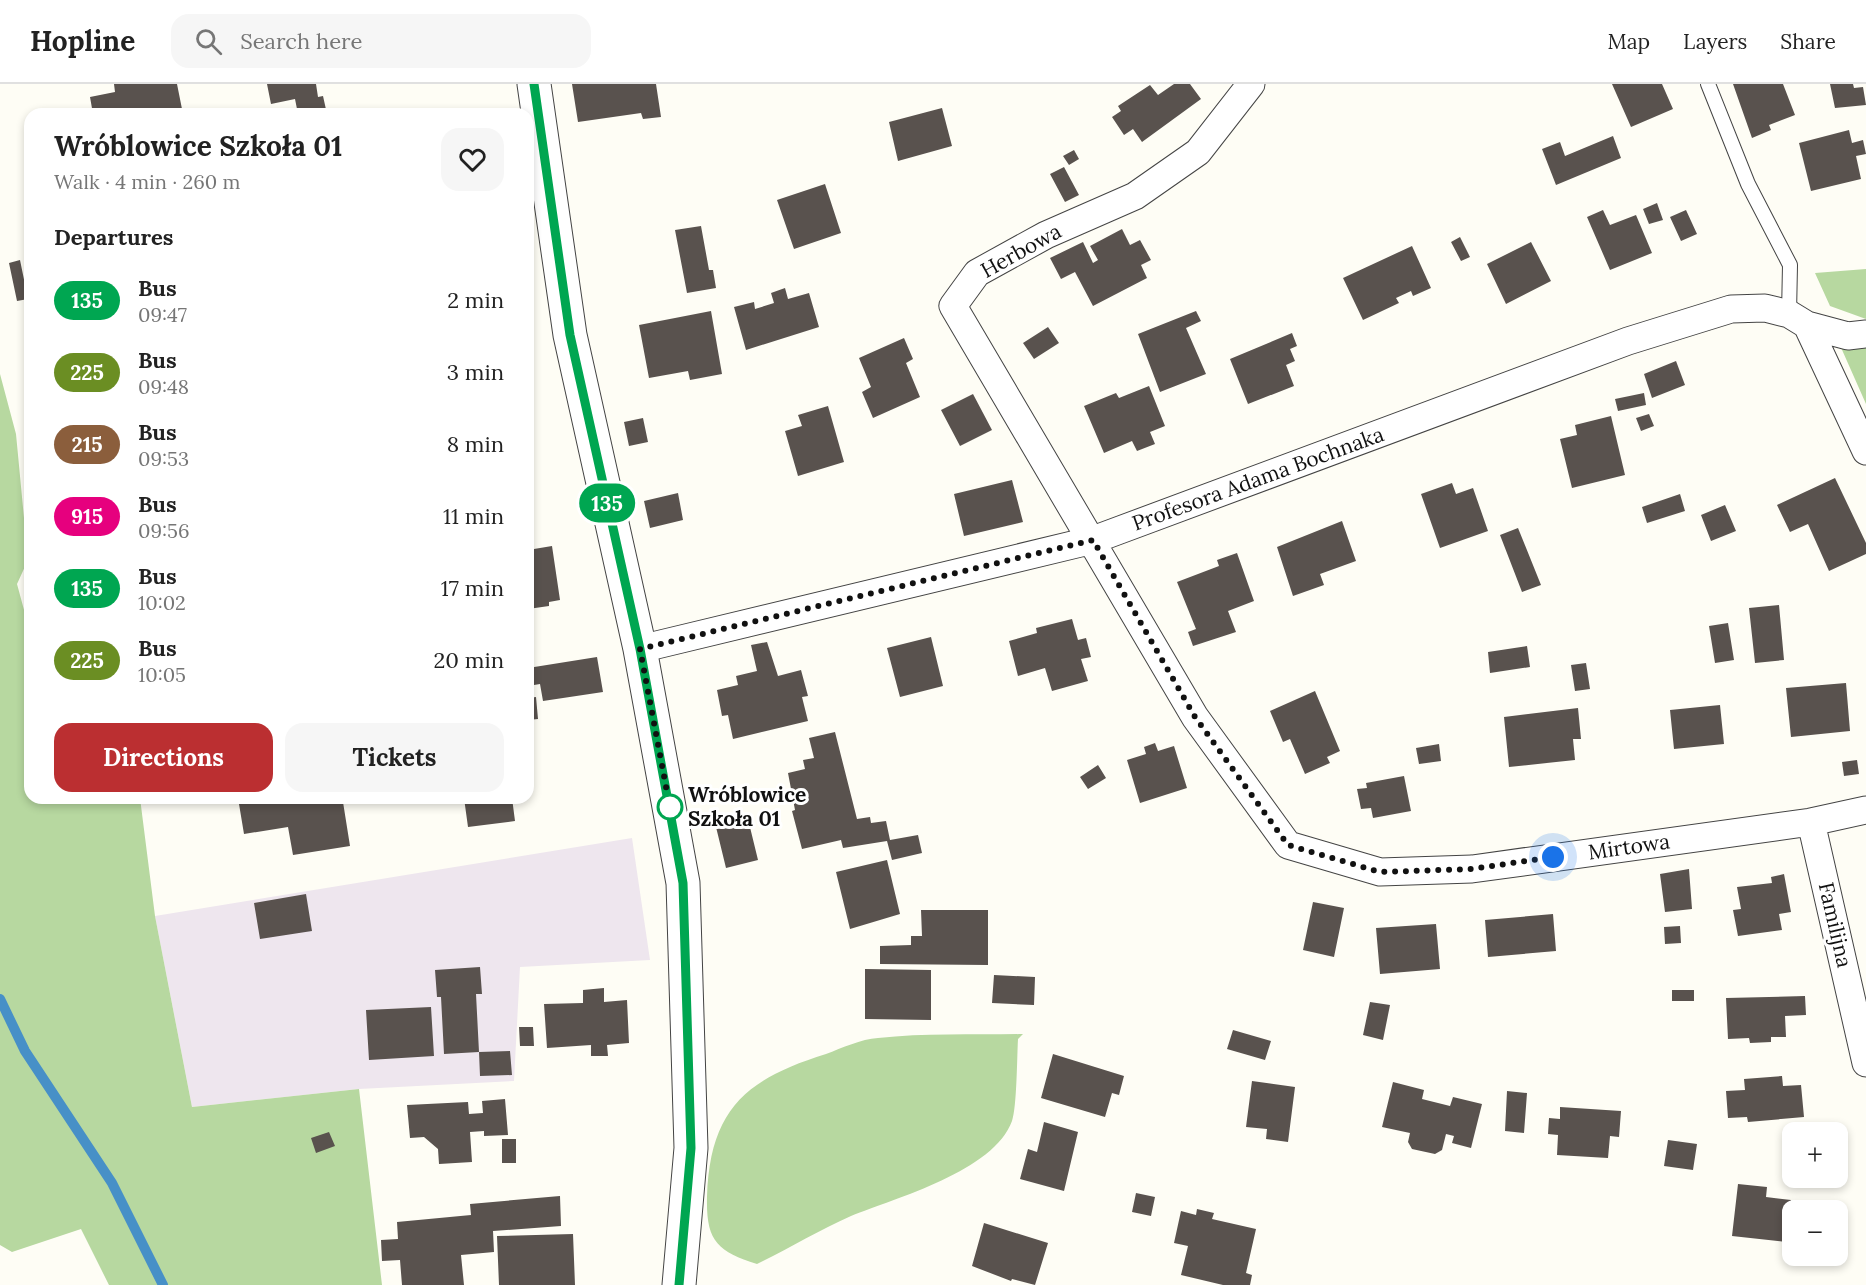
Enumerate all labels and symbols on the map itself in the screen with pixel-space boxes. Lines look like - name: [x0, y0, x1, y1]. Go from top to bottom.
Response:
- street label: Herbowa: [976, 217, 1066, 284]
- street label: Profesora Adama Bochnaka: [1128, 420, 1388, 537]
- line badge: 135: [572, 484, 642, 522]
- place label: Wróblowice Szkoła 01: [688, 781, 806, 832]
- marker: Wróblowice Szkoła 01: [657, 794, 683, 820]
- street label: Mirtowa: [1586, 827, 1672, 866]
- your location: [1538, 842, 1568, 872]
- street label: Familijna: [1813, 880, 1858, 970]

